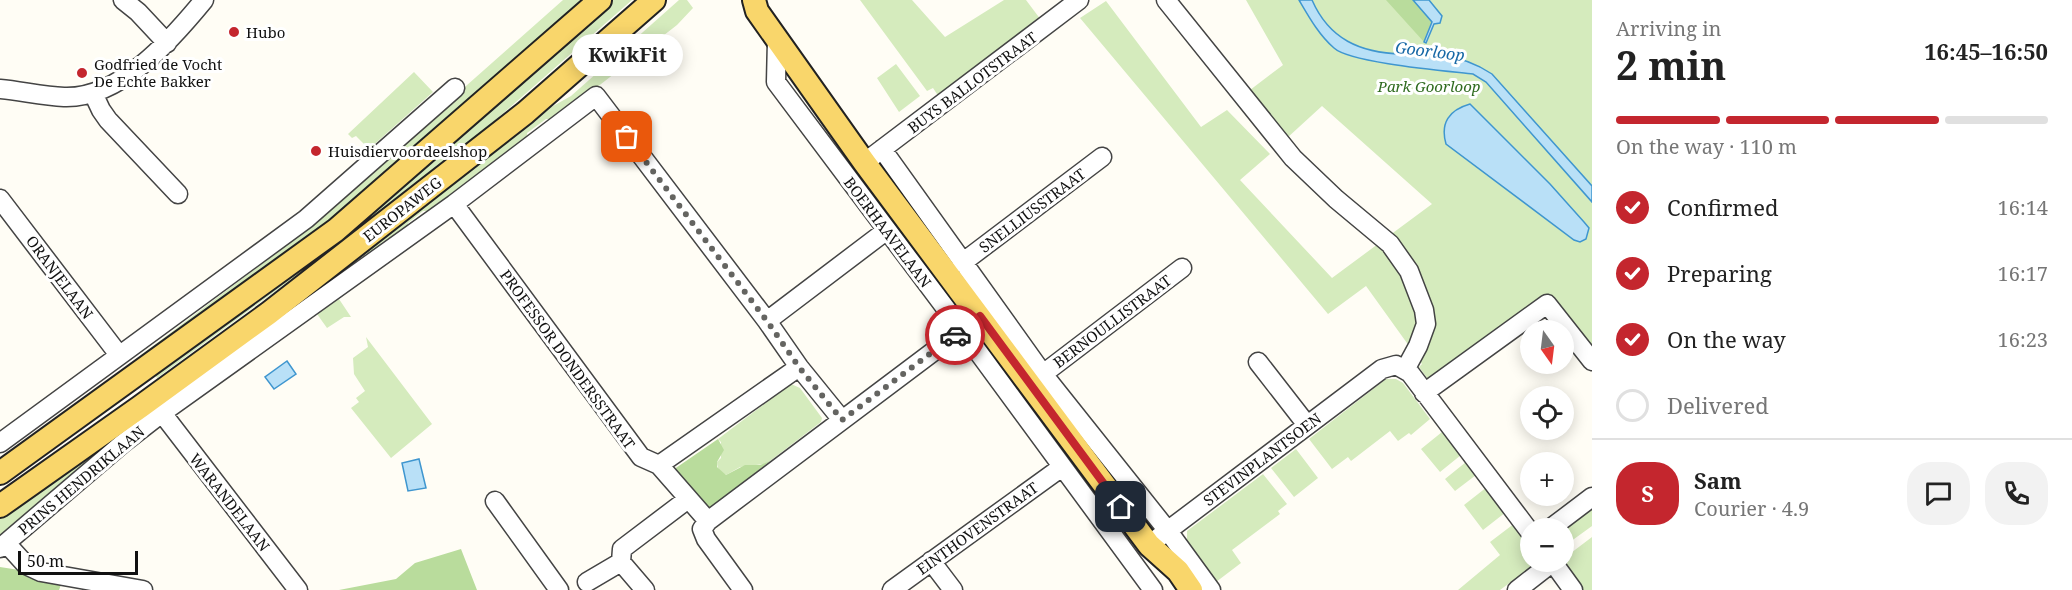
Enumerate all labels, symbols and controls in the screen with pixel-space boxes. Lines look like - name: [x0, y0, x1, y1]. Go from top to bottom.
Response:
- text: Arriving in: [1616, 15, 1721, 42]
- place label: Hubo: [246, 22, 285, 42]
- marker: Hubo: [227, 25, 241, 39]
- street label: BUYS BALLOTSTRAAT: [903, 27, 1041, 137]
- callout: KwikFit: [572, 35, 682, 77]
- water label: Goorloop: [1394, 36, 1466, 66]
- text: 16:45–16:50: [1924, 36, 2048, 66]
- text: 2 min: [1616, 38, 1726, 91]
- text: KwikFit: [588, 41, 667, 68]
- place label: Godfried de Vocht De Echte Bakker: [94, 54, 222, 91]
- marker: Godfried de Vocht De Echte Bakker: [75, 66, 89, 80]
- park label: Park Goorloop: [1377, 76, 1481, 96]
- pin: [601, 111, 652, 162]
- icon: bag: [610, 120, 643, 153]
- text: On the way · 110 m: [1616, 133, 1797, 160]
- place label: Huisdiervoordeelshop: [328, 141, 487, 161]
- marker: Huisdiervoordeelshop: [309, 144, 323, 158]
- street label: SNELLIUSSTRAAT: [975, 163, 1089, 257]
- street label: EUROPAWEG: [359, 172, 446, 246]
- street label: BOERHAAVELAAN: [840, 173, 936, 292]
- icon: check: [1616, 191, 1649, 224]
- text: Confirmed: [1667, 192, 1778, 222]
- text: 16:14: [1998, 194, 2048, 221]
- street label: ORANJELAAN: [22, 231, 98, 323]
- icon: check: [1616, 257, 1649, 290]
- text: Preparing: [1667, 258, 1772, 288]
- text: 16:17: [1998, 260, 2048, 287]
- street label: PROFESSOR DONDERSSTRAAT: [496, 265, 640, 453]
- street label: BERNOULLISTRAAT: [1049, 270, 1175, 372]
- courier: [925, 305, 985, 365]
- icon: car: [939, 319, 972, 352]
- north arrow: [1520, 320, 1574, 374]
- map controls: [1520, 320, 1574, 572]
- icon: check: [1616, 323, 1649, 356]
- text: On the way: [1667, 324, 1786, 354]
- text: 16:23: [1998, 326, 2048, 353]
- button: locate: [1520, 386, 1574, 440]
- text: Delivered: [1667, 390, 1769, 420]
- street label: STEVINPLANTSOEN: [1199, 408, 1326, 510]
- street label: PRINS HENDRIKLAAN: [14, 421, 149, 539]
- street label: WARANDELAAN: [185, 449, 275, 556]
- button: +: [1520, 452, 1574, 506]
- button: chat: [1907, 462, 1970, 525]
- button: phone: [1985, 462, 2048, 525]
- text: Sam: [1694, 465, 1742, 495]
- street label: EINTHOVENSTRAAT: [912, 477, 1042, 579]
- text: S: [1641, 478, 1654, 508]
- pin: [1095, 481, 1146, 532]
- icon: home: [1104, 490, 1137, 523]
- text: Courier · 4.9: [1694, 495, 1809, 522]
- button: −: [1520, 518, 1574, 572]
- scale bar: [18, 548, 138, 576]
- text: 50 m: [27, 550, 64, 572]

